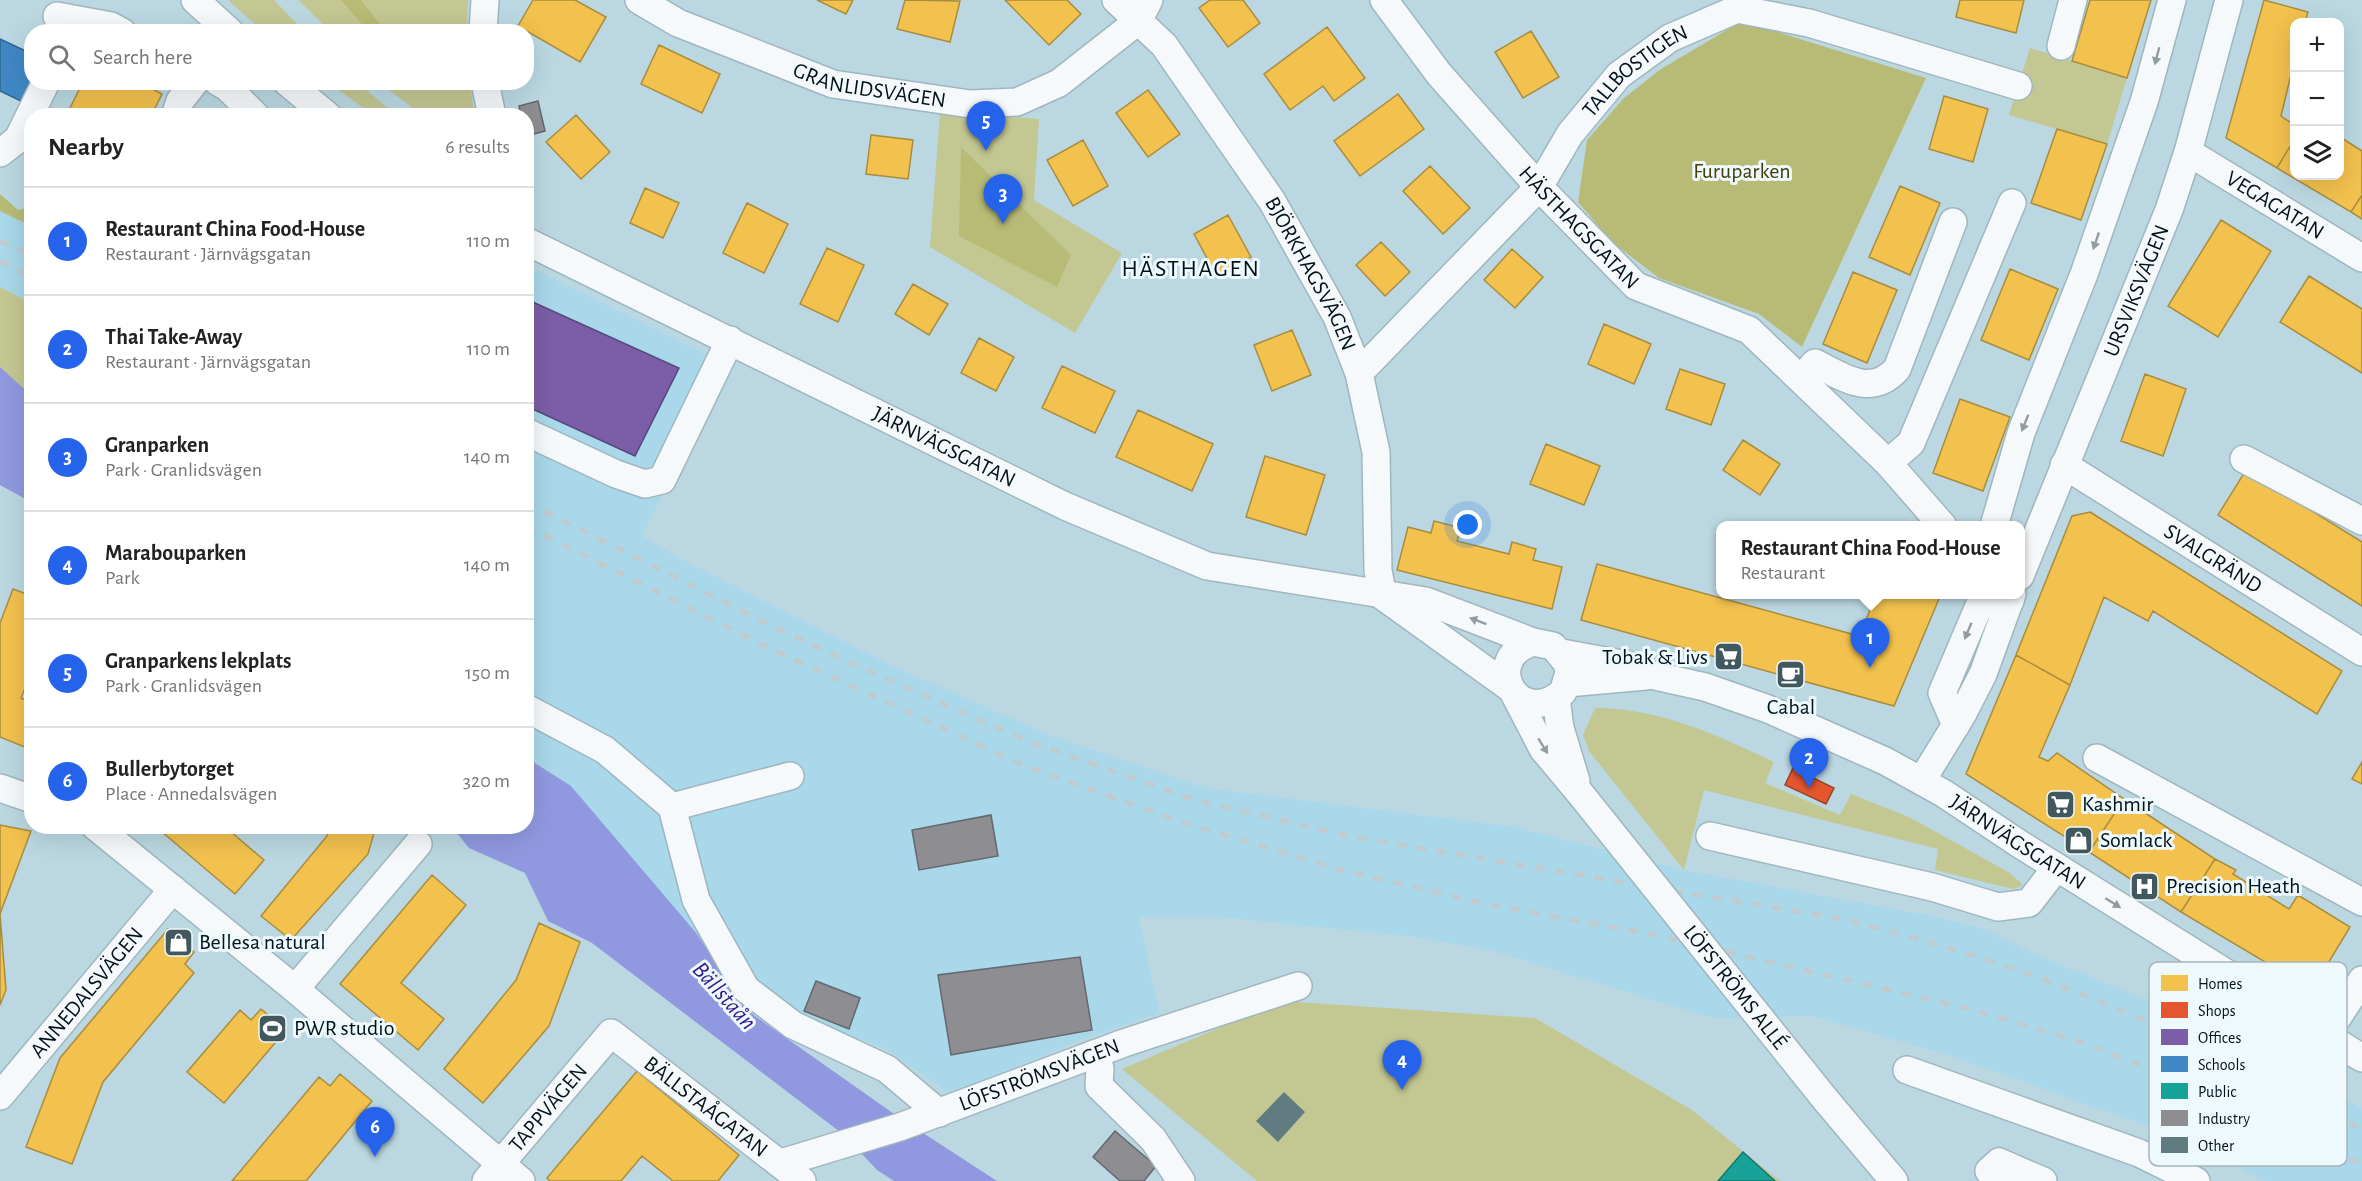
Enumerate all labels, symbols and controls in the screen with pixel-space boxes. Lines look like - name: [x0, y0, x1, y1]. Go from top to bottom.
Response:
- map controls: [2290, 18, 2344, 180]
- button: +: [2290, 18, 2344, 72]
- street label: TALLBOSTIGEN: [1578, 21, 1691, 121]
- search box: [24, 24, 534, 90]
- icon: search: [45, 41, 78, 74]
- text: Search here: [93, 46, 192, 68]
- one-way arrow: [2152, 48, 2161, 66]
- street label: GRANLIDSVÄGEN: [790, 58, 948, 111]
- button: −: [2290, 72, 2344, 126]
- pin: 5: [966, 102, 1006, 151]
- button: layers: [2290, 126, 2344, 180]
- text: Nearby: [48, 134, 124, 160]
- text: 6 results: [445, 137, 510, 157]
- park label: Furuparken: [1693, 160, 1791, 182]
- street label: HÄSTHAGSGATAN: [1515, 162, 1643, 293]
- street label: VEGAGATAN: [2222, 167, 2328, 243]
- pin: 3: [984, 174, 1022, 224]
- street label: BJÖRKHAGSVÄGEN: [1261, 193, 1360, 354]
- text: Restaurant China Food-House: [105, 218, 365, 240]
- street label: URSVIKSVÄGEN: [2099, 222, 2173, 360]
- text: 1: [64, 231, 71, 251]
- text: 110 m: [466, 231, 510, 251]
- one-way arrow: [2090, 233, 2100, 251]
- text: Restaurant · Järnvägsgatan: [105, 244, 311, 264]
- district label: HÄSTHAGEN: [1122, 256, 1260, 281]
- text: Thai Take-Away: [105, 326, 242, 348]
- text: 2: [63, 339, 72, 359]
- text: 110 m: [466, 339, 510, 359]
- text: Restaurant · Järnvägsgatan: [105, 352, 311, 372]
- street label: JÄRNVÄGSGATAN: [869, 402, 1019, 491]
- one-way arrow: [2020, 414, 2029, 432]
- text: Granparken: [105, 434, 209, 456]
- text: 3: [63, 447, 72, 467]
- text: 140 m: [464, 447, 510, 467]
- text: Park · Granlidsvägen: [105, 460, 262, 480]
- your location: [1453, 510, 1482, 539]
- street label: SVALGRÄND: [2160, 520, 2266, 597]
- popup: [1716, 521, 2025, 599]
- text: Restaurant China Food-House: [1740, 537, 2001, 559]
- text: Marabouparken: [105, 542, 247, 564]
- text: 4: [62, 555, 73, 575]
- text: 140 m: [464, 555, 510, 575]
- text: Restaurant: [1740, 563, 1825, 583]
- text: Park: [105, 568, 140, 588]
- one-way arrow: [1469, 616, 1487, 625]
- pin: 1: [1850, 618, 1890, 668]
- one-way arrow: [1964, 623, 1973, 640]
- supermarket icon: Tobak & Livs: [1713, 641, 1745, 673]
- place label: Tobak & Livs: [1602, 646, 1708, 668]
- text: Granparkens lekplats: [105, 650, 292, 672]
- cafe icon: Cabal: [1775, 659, 1807, 691]
- text: 5: [63, 663, 72, 683]
- text: 150 m: [465, 663, 510, 683]
- text: Park · Granlidsvägen: [105, 676, 262, 696]
- place label: Cabal: [1767, 696, 1815, 718]
- one-way arrow: [1537, 738, 1548, 754]
- pin: 2: [1790, 738, 1828, 788]
- text: Bullerbytorget: [105, 758, 234, 780]
- text: 6: [63, 771, 72, 791]
- text: 320 m: [463, 771, 510, 791]
- text: Place · Annedalsvägen: [105, 784, 277, 804]
- supermarket icon: Kashmir: [2045, 788, 2077, 820]
- street label: JÄRNVÄGSGATAN: [1946, 790, 2090, 893]
- place label: Kashmir: [2082, 793, 2153, 815]
- shop icon: Somlack: [2063, 824, 2095, 856]
- place label: Somlack: [2100, 829, 2172, 851]
- hospital icon: Precision Heath: [2129, 870, 2161, 902]
- place label: Precision Heath: [2166, 875, 2301, 897]
- one-way arrow: [2104, 897, 2121, 908]
- street label: LÖFSTRÖMS ALLÉ: [1679, 921, 1792, 1053]
- street label: ANNEDALSVÄGEN: [26, 923, 147, 1062]
- shop icon: Bellesa natural: [162, 926, 194, 958]
- place label: Bellesa natural: [199, 931, 326, 953]
- water label: Bällstaån: [688, 958, 760, 1034]
- legend: [2149, 962, 2347, 1166]
- text: Homes: [2198, 976, 2242, 992]
- text: Shops: [2198, 1003, 2236, 1019]
- sports icon: PWR studio: [257, 1012, 289, 1044]
- place label: PWR studio: [294, 1017, 394, 1039]
- text: Offices: [2198, 1030, 2241, 1046]
- street label: LÖFSTRÖMSVÄGEN: [956, 1035, 1123, 1115]
- pin: 4: [1382, 1040, 1422, 1090]
- street label: BÄLLSTAÅGATAN: [640, 1052, 772, 1161]
- text: Schools: [2198, 1057, 2245, 1073]
- street label: TAPPVÄGEN: [505, 1059, 591, 1156]
- text: Public: [2198, 1084, 2236, 1100]
- pin: 6: [356, 1108, 394, 1157]
- text: Industry: [2198, 1111, 2250, 1128]
- text: Other: [2198, 1138, 2235, 1154]

